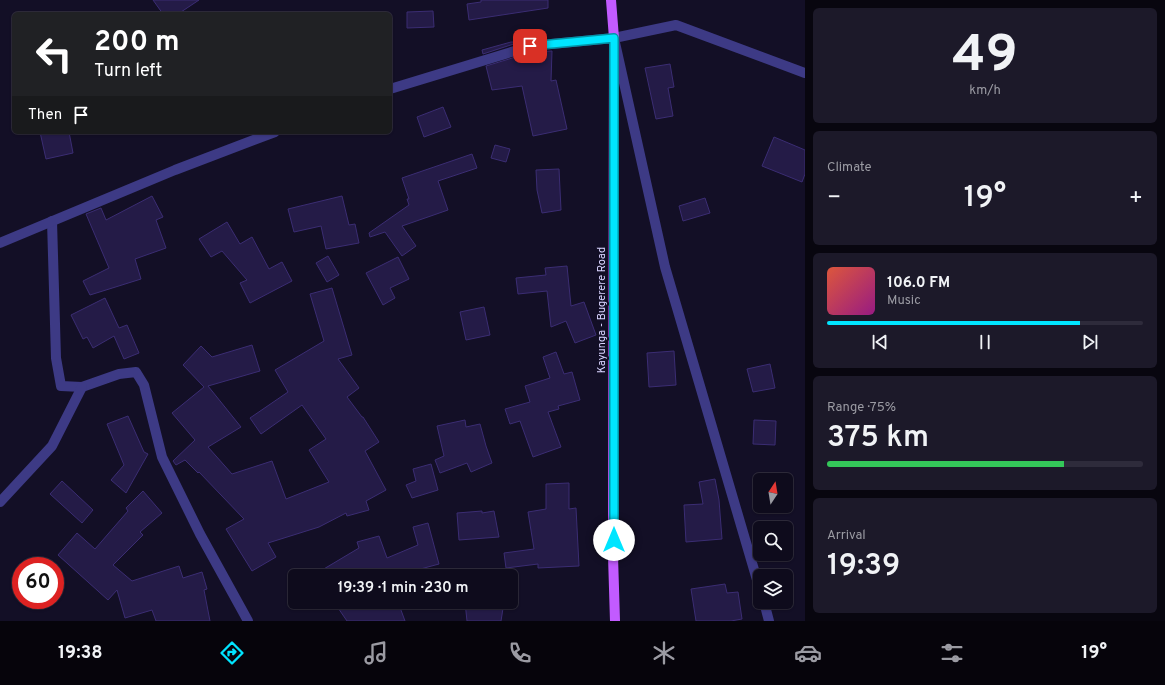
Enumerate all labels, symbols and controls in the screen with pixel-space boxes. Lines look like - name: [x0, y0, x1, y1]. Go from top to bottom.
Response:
- text: 49: [952, 24, 1018, 90]
- text: 200 m: [94, 25, 180, 61]
- icon: left: [28, 28, 80, 80]
- pin: [513, 29, 547, 63]
- icon: arrive: [519, 35, 541, 57]
- text: Turn left: [94, 60, 162, 83]
- text: km/h: [969, 83, 1001, 99]
- icon: arrive: [70, 104, 92, 126]
- text: Then: [28, 106, 62, 125]
- text: Climate: [827, 160, 872, 176]
- text: 19°: [964, 180, 1006, 217]
- text: −: [827, 185, 841, 212]
- text: +: [1129, 185, 1143, 212]
- street label: Kayunga - Bugerere Road: [595, 247, 609, 373]
- text: 106.0 FM: [887, 274, 950, 293]
- text: Music: [887, 293, 921, 309]
- icon: previous: [869, 331, 891, 353]
- icon: pause: [974, 331, 996, 353]
- icon: next: [1079, 331, 1101, 353]
- text: Range · 75%: [827, 400, 896, 416]
- text: 375 km: [827, 420, 929, 457]
- north arrow: [753, 473, 793, 513]
- map controls: [753, 473, 793, 609]
- position arrow: [593, 519, 635, 561]
- button: search: [753, 521, 793, 561]
- text: Arrival: [827, 528, 866, 544]
- text: 19:39: [827, 548, 900, 585]
- speed limit sign: 60: [12, 557, 64, 609]
- button: layers: [753, 569, 793, 609]
- text: 19:39 · 1 min · 230 m: [337, 579, 469, 598]
- icon: directions: [218, 639, 246, 667]
- icon: music: [362, 639, 390, 667]
- icon: phone: [506, 639, 534, 667]
- icon: climate: [650, 639, 678, 667]
- icon: car: [794, 639, 822, 667]
- icon: filters: [938, 639, 966, 667]
- text: 19:38: [58, 642, 103, 665]
- text: 19°: [1081, 642, 1107, 665]

